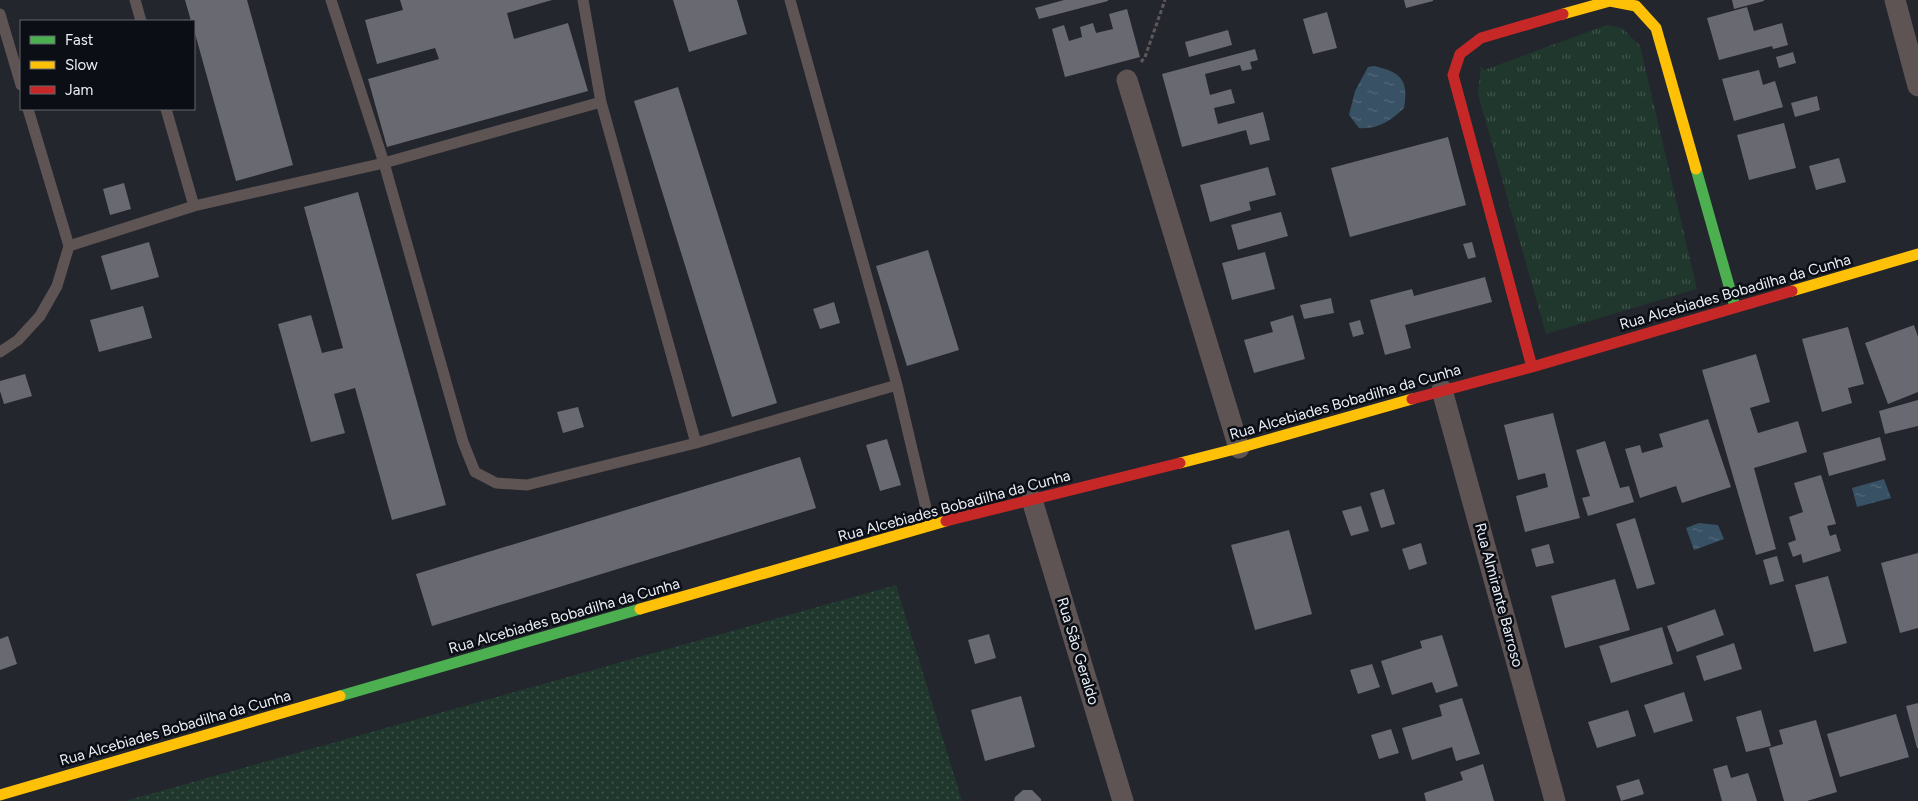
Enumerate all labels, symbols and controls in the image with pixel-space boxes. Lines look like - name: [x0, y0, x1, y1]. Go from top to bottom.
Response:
- legend: [20, 20, 195, 110]
- text: Fast: [65, 31, 94, 49]
- text: Slow: [65, 56, 98, 74]
- text: Jam: [65, 81, 93, 99]
- street label: Rua Alcebiades Bobadilha da Cunha: [1617, 250, 1853, 334]
- street label: Rua Alcebiades Bobadilha da Cunha: [1227, 360, 1463, 444]
- street label: Rua Alcebiades Bobadilha da Cunha: [836, 466, 1072, 546]
- street label: Rua Almirante Barroso: [1471, 521, 1527, 669]
- street label: Rua Alcebiades Bobadilha da Cunha: [446, 574, 682, 658]
- street label: Rua São Geraldo: [1053, 595, 1103, 707]
- street label: Rua Alcebiades Bobadilha da Cunha: [57, 686, 293, 770]

